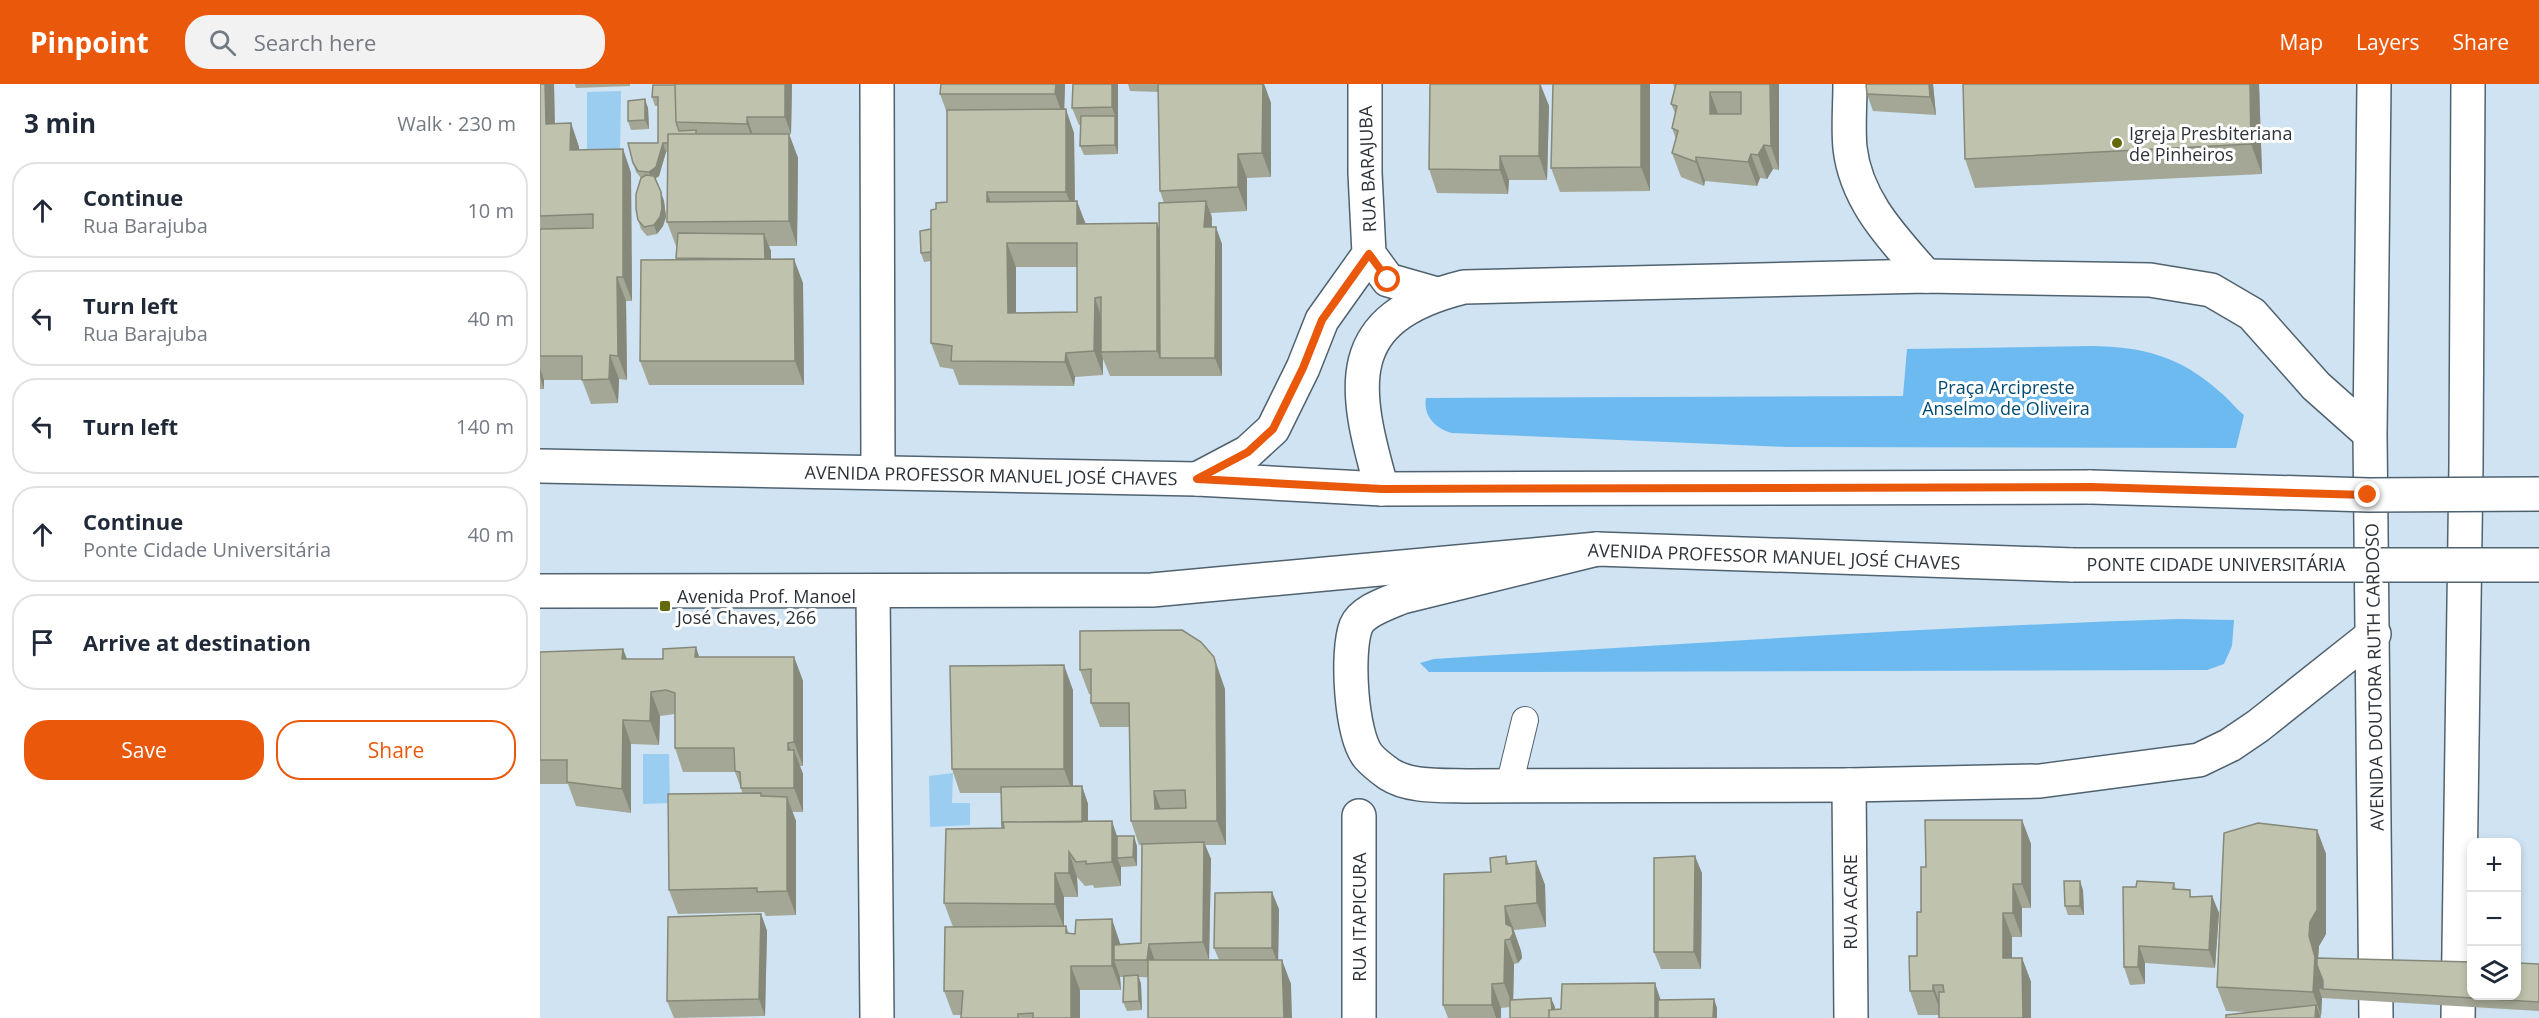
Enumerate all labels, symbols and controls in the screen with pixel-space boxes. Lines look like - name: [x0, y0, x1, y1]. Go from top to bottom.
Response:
- search box: [185, 15, 605, 69]
- text: Pinpoint: [30, 23, 149, 61]
- icon: search: [206, 26, 239, 59]
- text: Search here: [254, 27, 376, 57]
- text: Map: [2280, 28, 2323, 56]
- text: Layers: [2356, 28, 2420, 56]
- text: Share: [2453, 28, 2509, 56]
- text: 3 min: [24, 105, 96, 141]
- street label: RUA BARAJUBA: [1353, 105, 1381, 233]
- text: Walk · 230 m: [397, 110, 516, 137]
- place label: Igreja Presbiteriana de Pinheiros: [2129, 121, 2292, 166]
- marker: Igreja Presbiteriana de Pinheiros: [2110, 136, 2124, 150]
- text: Continue: [83, 182, 183, 212]
- icon: ahead: [26, 194, 59, 227]
- text: 10 m: [467, 197, 514, 224]
- text: Rua Barajuba: [83, 212, 208, 239]
- route start: [1374, 266, 1400, 292]
- text: Turn left: [83, 290, 178, 320]
- icon: left: [26, 302, 59, 335]
- text: 40 m: [467, 305, 514, 332]
- text: Rua Barajuba: [83, 320, 208, 347]
- park label: Praça Arcipreste Anselmo de Oliveira: [1922, 375, 2090, 420]
- icon: left: [26, 410, 59, 443]
- text: Turn left: [83, 411, 178, 441]
- text: 140 m: [456, 413, 514, 440]
- street label: AVENIDA PROFESSOR MANUEL JOSÉ CHAVES: [804, 460, 1178, 490]
- route end: [2354, 481, 2380, 507]
- text: Continue: [83, 506, 183, 536]
- icon: ahead: [26, 518, 59, 551]
- text: 40 m: [467, 521, 514, 548]
- street label: AVENIDA DOUTORA RUTH CARDOSO: [2359, 523, 2389, 831]
- text: Ponte Cidade Universitária: [83, 536, 331, 563]
- street label: AVENIDA PROFESSOR MANUEL JOSÉ CHAVES: [1587, 538, 1961, 575]
- street label: PONTE CIDADE UNIVERSITÁRIA: [2087, 552, 2346, 576]
- place label: Avenida Prof. Manoel José Chaves, 266: [675, 584, 856, 629]
- marker: Avenida Prof. Manoel José Chaves, 266: [658, 599, 672, 613]
- icon: arrive: [26, 626, 59, 659]
- text: Arrive at destination: [83, 627, 311, 657]
- button: Save: [24, 720, 264, 780]
- button: Share: [276, 720, 516, 780]
- map controls: [2467, 838, 2521, 1000]
- button: +: [2467, 838, 2521, 892]
- street label: RUA ITAPICURA: [1347, 852, 1371, 982]
- street label: RUA ACARE: [1838, 854, 1862, 950]
- button: −: [2467, 892, 2521, 946]
- button: layers: [2467, 946, 2521, 1000]

